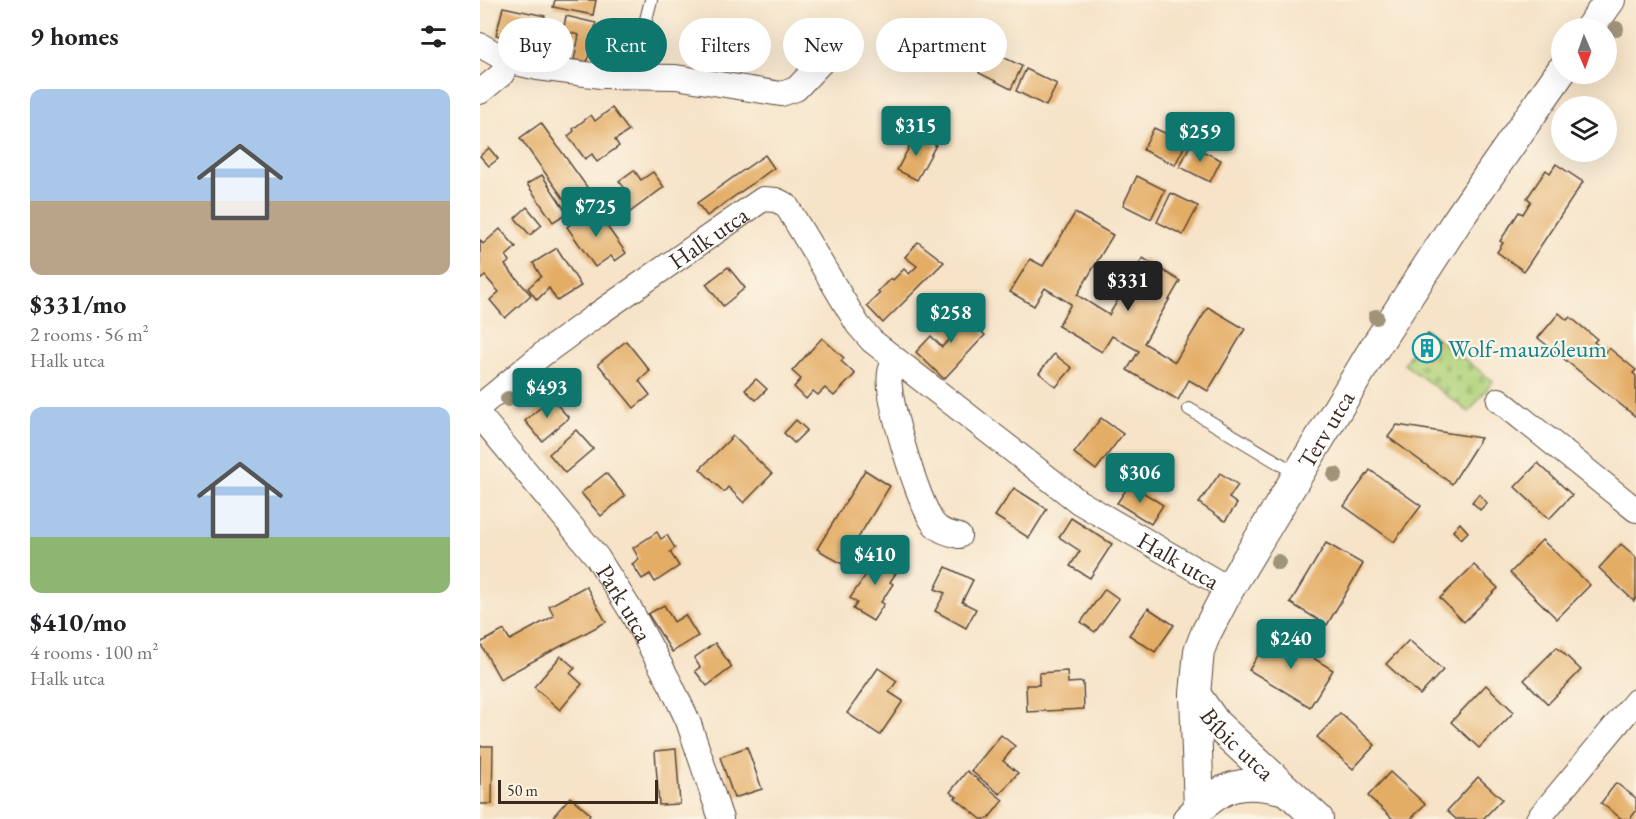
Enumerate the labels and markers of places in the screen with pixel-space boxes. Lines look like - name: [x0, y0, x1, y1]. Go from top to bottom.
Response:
- pin: $315: [880, 106, 952, 157]
- pin: $259: [1164, 112, 1236, 163]
- pin: $725: [560, 187, 632, 238]
- pin: $331: [1092, 261, 1164, 312]
- pin: $258: [915, 293, 987, 344]
- building icon: Wolf-mauzóleum: [1411, 332, 1443, 364]
- place label: Wolf-mauzóleum: [1448, 333, 1607, 364]
- pin: $493: [511, 368, 583, 419]
- pin: $306: [1104, 453, 1176, 504]
- pin: $410: [839, 535, 911, 586]
- pin: $240: [1255, 619, 1327, 670]

